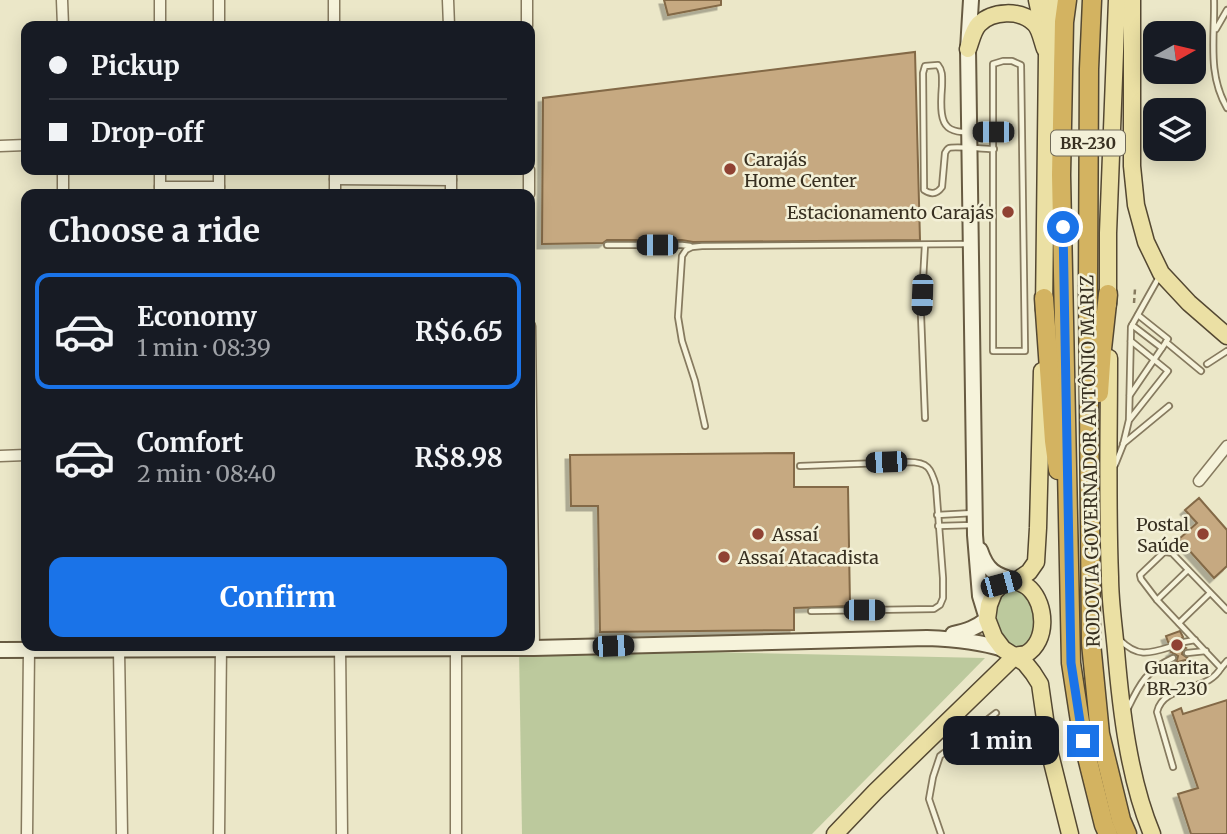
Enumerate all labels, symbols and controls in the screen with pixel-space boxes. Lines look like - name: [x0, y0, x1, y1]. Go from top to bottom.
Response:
- north arrow: [1143, 21, 1206, 84]
- map controls: [1143, 21, 1206, 161]
- text: Pickup: [91, 49, 180, 82]
- button: layers: [1143, 98, 1206, 161]
- text: Drop-off: [91, 116, 204, 149]
- car: [973, 122, 1015, 143]
- road number: BR-230: [1051, 130, 1125, 155]
- place label: Carajás Home Center: [744, 148, 857, 192]
- marker: Carajás Home Center: [722, 161, 738, 177]
- place label: Estacionamento Carajás: [787, 201, 994, 224]
- marker: Estacionamento Carajás: [1000, 204, 1016, 220]
- text: Choose a ride: [49, 211, 260, 251]
- route start: [1047, 211, 1079, 243]
- car: [637, 235, 679, 256]
- car: [911, 274, 934, 316]
- street label: RODOVIA GOVERNADOR ANTÔNIO MARIZ: [1075, 275, 1105, 647]
- icon: car: [53, 300, 116, 363]
- text: Economy: [137, 300, 257, 333]
- text: R$6.65: [415, 315, 503, 348]
- text: 1 min · 08:39: [137, 333, 271, 362]
- icon: car: [53, 426, 116, 489]
- text: Comfort: [137, 426, 243, 459]
- text: R$8.98: [415, 441, 503, 474]
- car: [865, 451, 908, 473]
- text: 2 min · 08:40: [137, 459, 276, 488]
- place label: Postal Saúde: [1136, 513, 1189, 557]
- place label: Assaí: [771, 523, 819, 546]
- marker: Assaí: [750, 526, 766, 542]
- marker: Postal Saúde: [1195, 526, 1211, 542]
- place label: Assaí Atacadista: [737, 546, 879, 569]
- marker: Assaí Atacadista: [716, 549, 732, 565]
- button: Confirm: [49, 557, 507, 637]
- car: [978, 568, 1025, 600]
- car: [844, 600, 886, 621]
- car: [592, 635, 635, 657]
- marker: Guarita BR-230: [1169, 637, 1185, 653]
- place label: Guarita BR-230: [1145, 656, 1210, 700]
- callout: 1 min: [943, 716, 1058, 766]
- route end: [1067, 725, 1099, 757]
- text: 1 min: [970, 726, 1032, 755]

